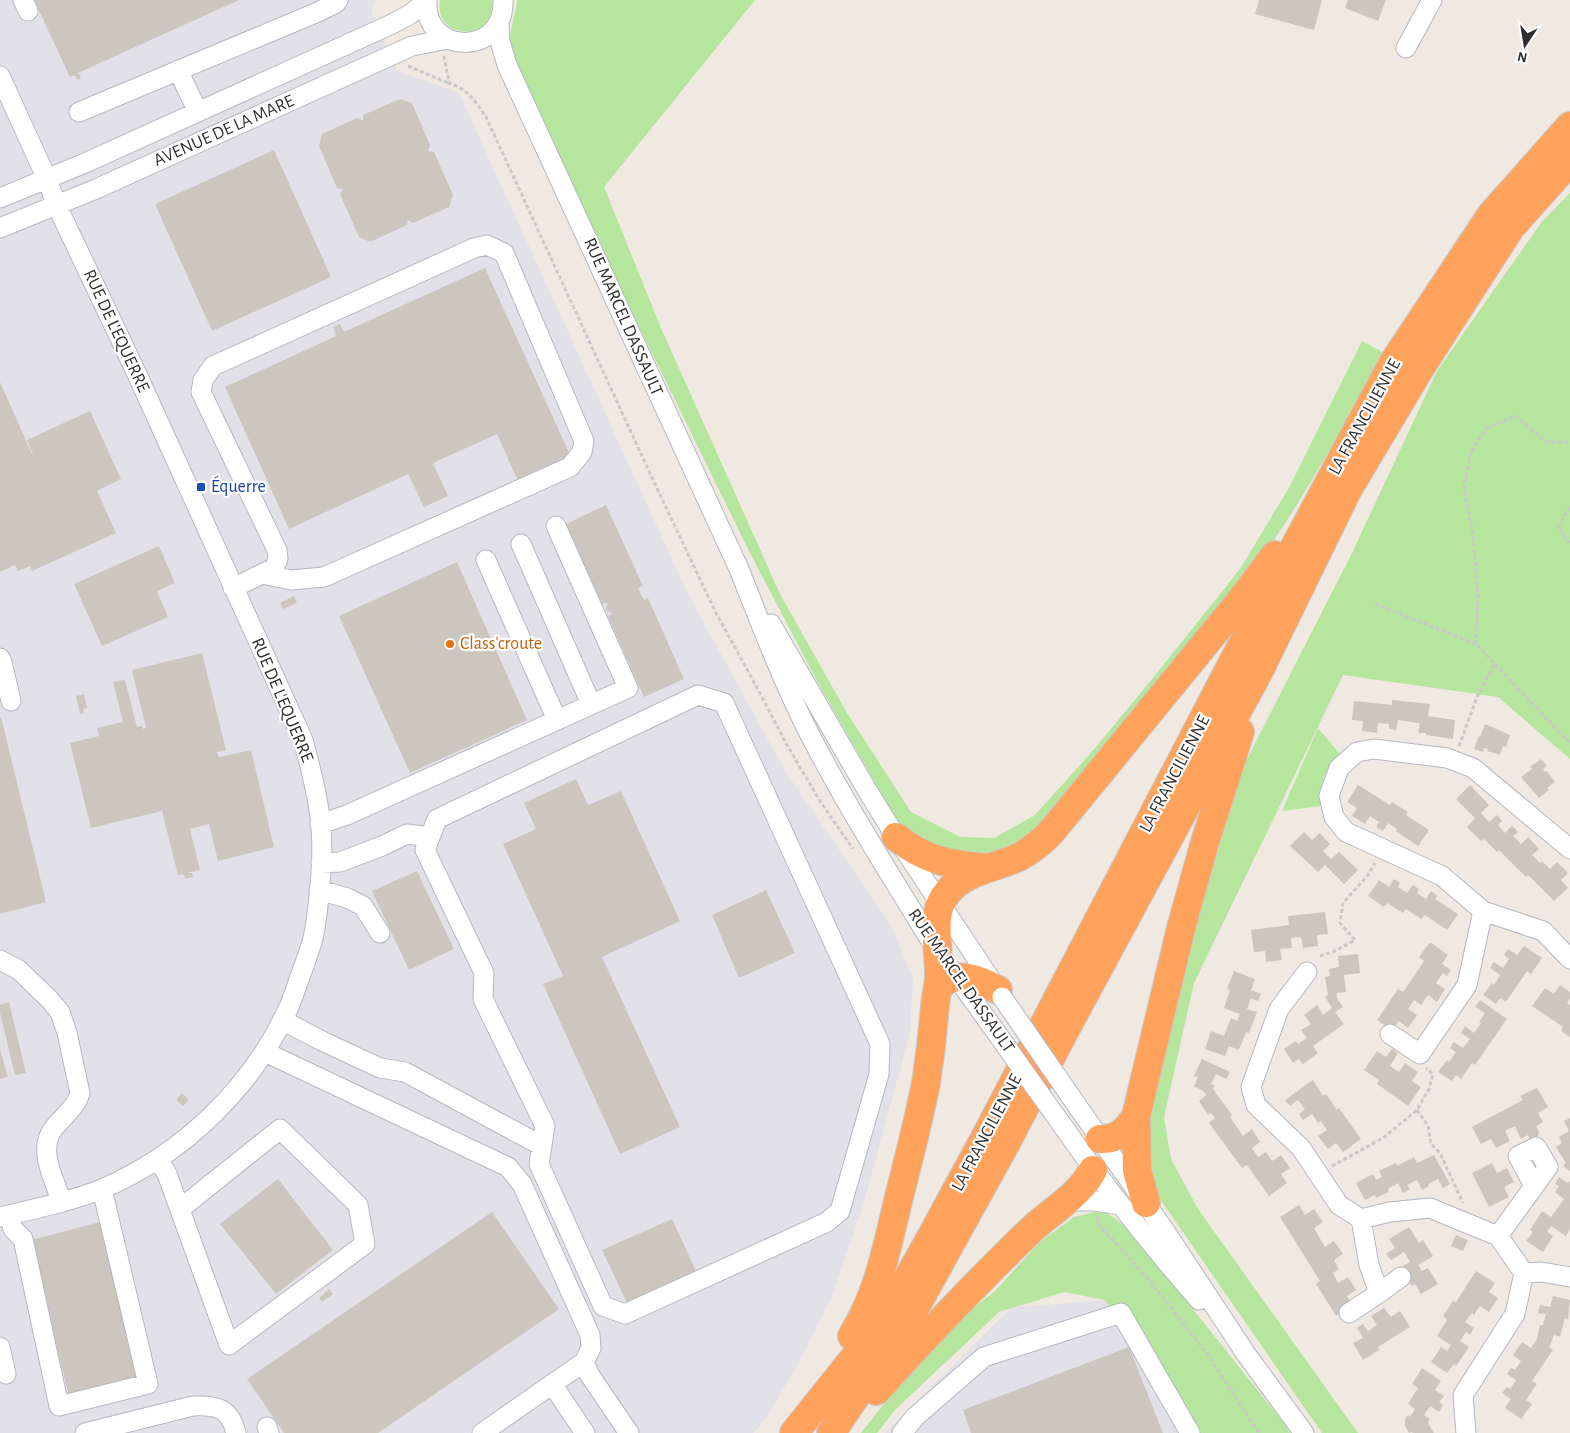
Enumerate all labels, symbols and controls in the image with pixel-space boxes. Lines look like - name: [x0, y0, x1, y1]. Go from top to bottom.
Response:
- north arrow: [1500, 20, 1550, 70]
- text: N: [1516, 49, 1529, 65]
- street label: AVENUE DE LA MARE: [151, 92, 297, 170]
- street label: RUE MARCEL DASSAULT: [580, 235, 666, 399]
- street label: RUE DE L'EQUERRE: [80, 267, 152, 395]
- street label: LA FRANCILIENNE: [1326, 356, 1404, 478]
- place label: Équerre: [211, 475, 266, 496]
- marker: Équerre: [195, 481, 207, 493]
- street label: RUE DE L'EQUERRE: [248, 635, 316, 765]
- place label: Class'croute: [460, 635, 542, 653]
- marker: Class'croute: [444, 638, 456, 650]
- street label: LA FRANCILIENNE: [1137, 712, 1213, 835]
- street label: RUE MARCEL DASSAULT: [905, 906, 1018, 1056]
- street label: LA FRANCILIENNE: [949, 1071, 1025, 1194]

